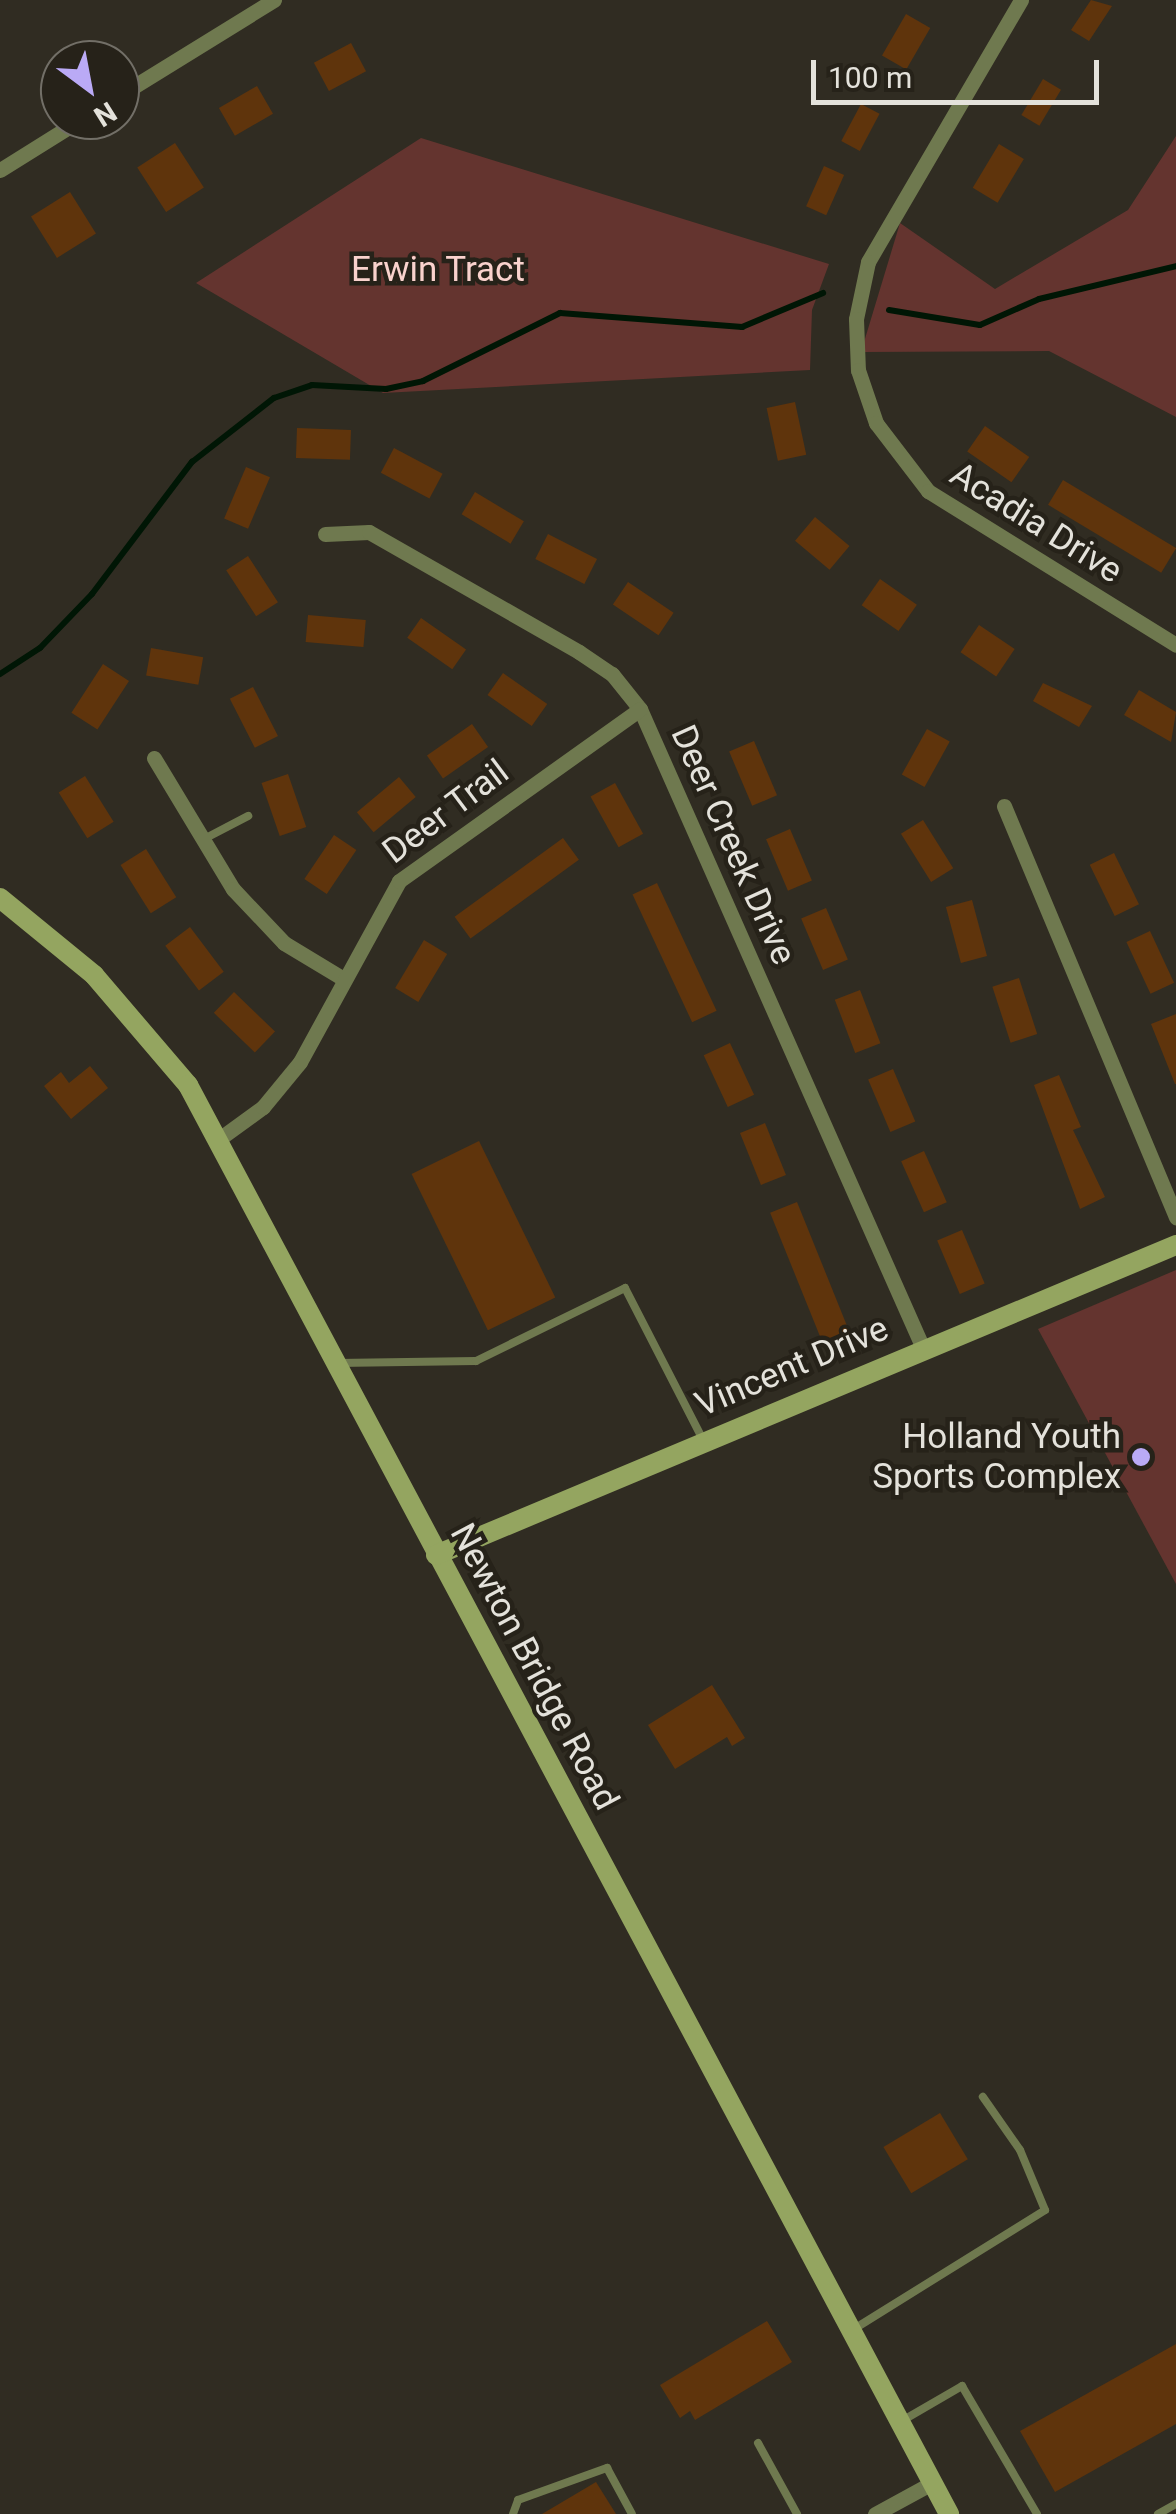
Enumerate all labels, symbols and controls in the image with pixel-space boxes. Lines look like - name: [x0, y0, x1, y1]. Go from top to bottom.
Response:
- north arrow: [40, 40, 140, 140]
- scale bar: [816, 40, 1104, 102]
- text: 100 m: [828, 60, 912, 95]
- text: N: [88, 95, 122, 133]
- park label: Erwin Tract: [351, 249, 525, 291]
- street label: Acadia Drive: [942, 454, 1130, 592]
- street label: Deer Creek Drive: [662, 719, 804, 971]
- street label: Deer Trail: [374, 751, 518, 873]
- street label: Vincent Drive: [689, 1308, 895, 1426]
- place label: Holland Youth Sports Complex: [872, 1416, 1121, 1498]
- marker: Holland Youth Sports Complex: [1130, 1446, 1152, 1468]
- street label: Newton Bridge Road: [441, 1517, 627, 1817]

